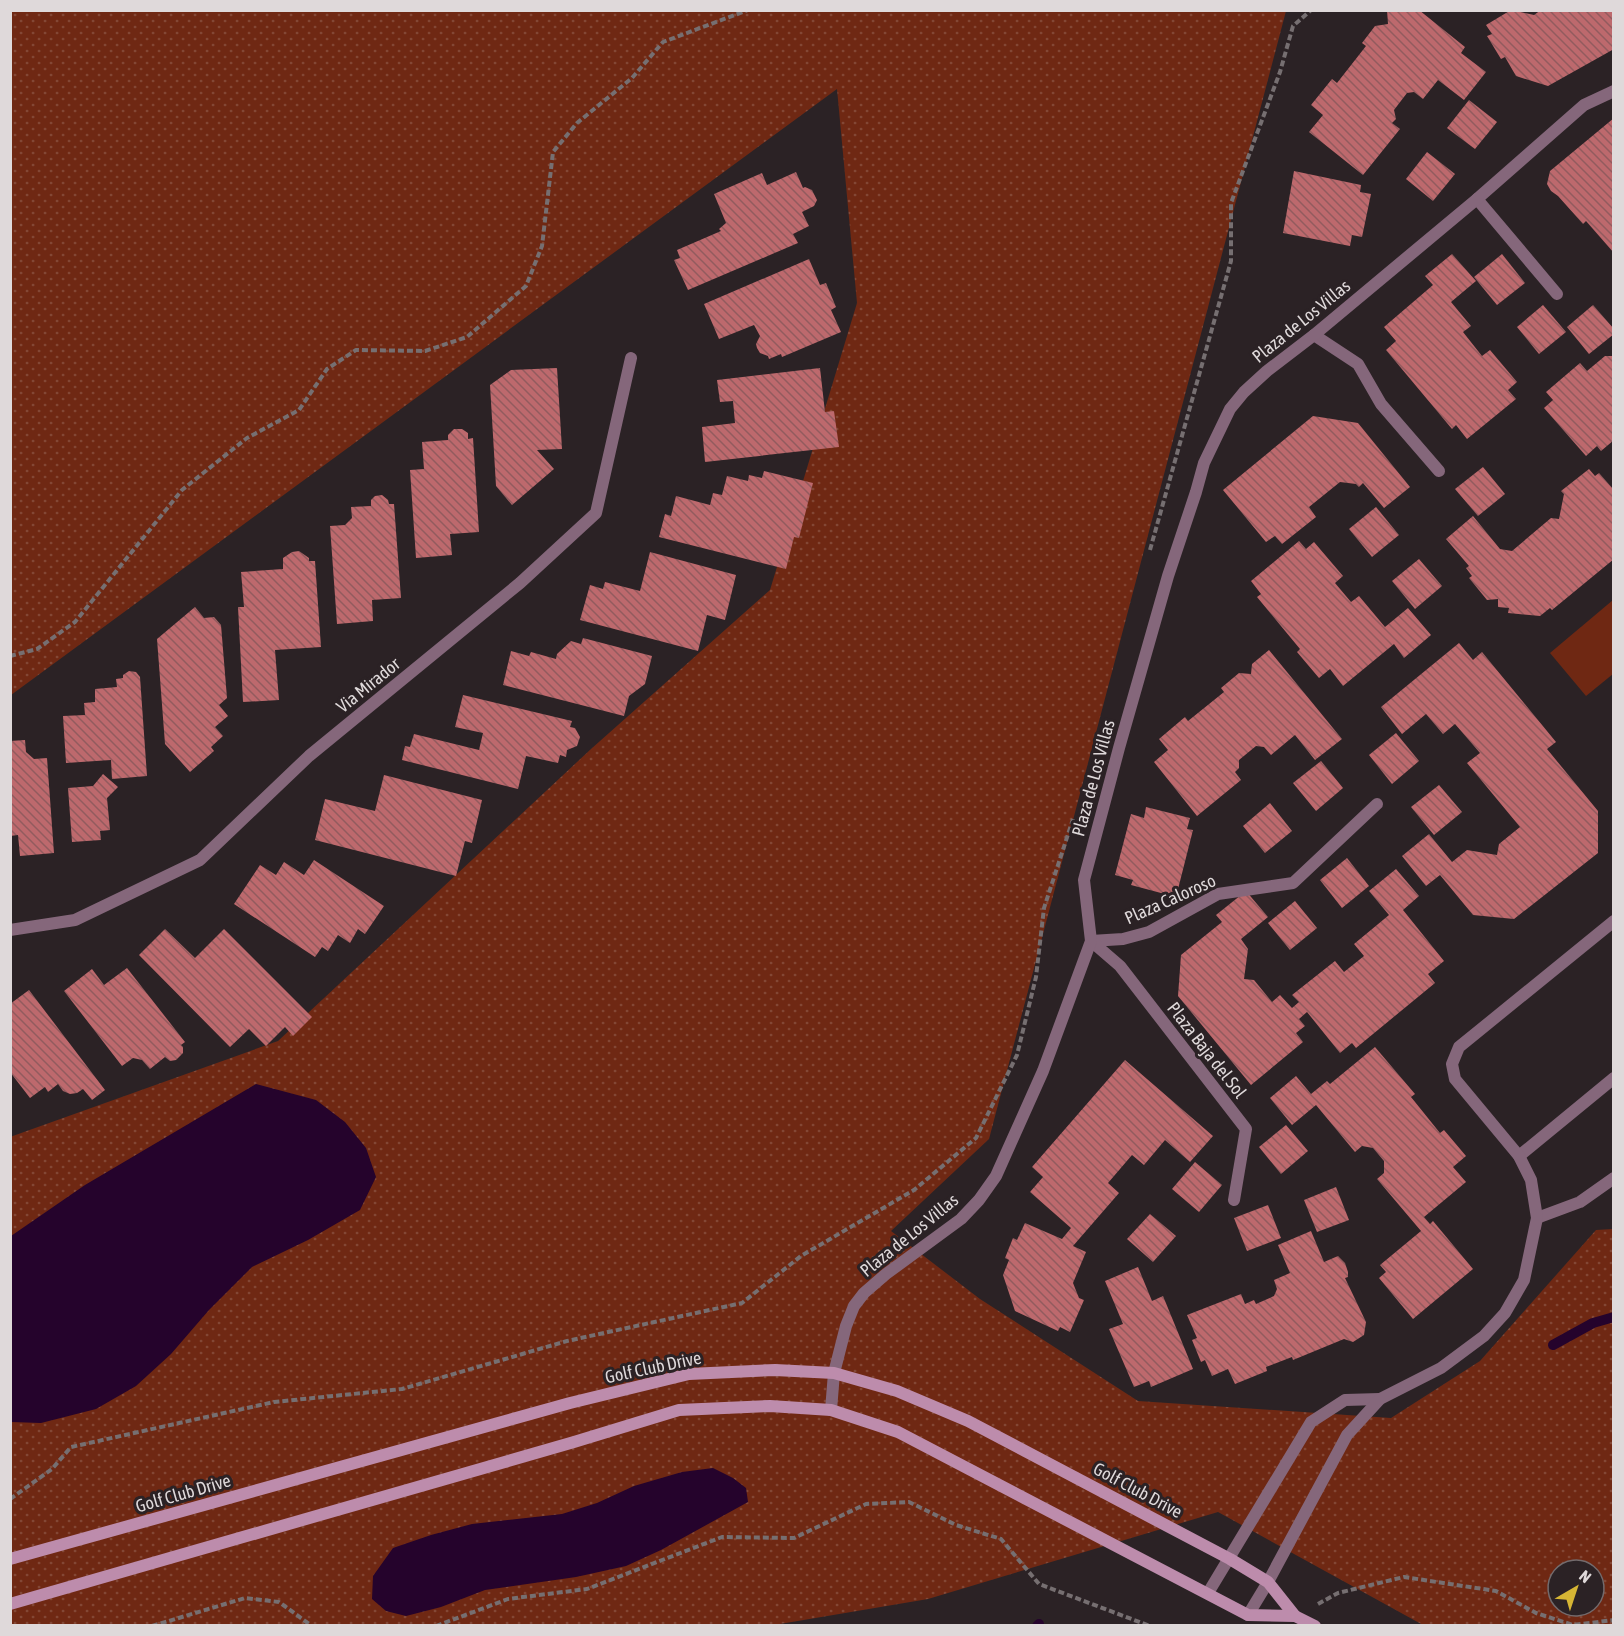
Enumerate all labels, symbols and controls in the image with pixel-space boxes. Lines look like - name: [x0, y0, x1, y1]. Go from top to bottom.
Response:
- street label: Plaza de Los Villas: [1248, 275, 1354, 367]
- street label: Via Mirador: [332, 653, 405, 717]
- street label: Plaza de Los Villas: [1067, 717, 1119, 839]
- street label: Plaza Caloroso: [1121, 870, 1219, 928]
- street label: Plaza Baja del Sol: [1163, 998, 1251, 1102]
- street label: Plaza de Los Villas: [856, 1189, 962, 1281]
- street label: Golf Club Drive: [603, 1347, 703, 1387]
- street label: Golf Club Drive: [1090, 1458, 1186, 1522]
- street label: Golf Club Drive: [133, 1469, 233, 1517]
- north arrow: [1546, 1558, 1606, 1618]
- text: N: [1576, 1566, 1595, 1586]

